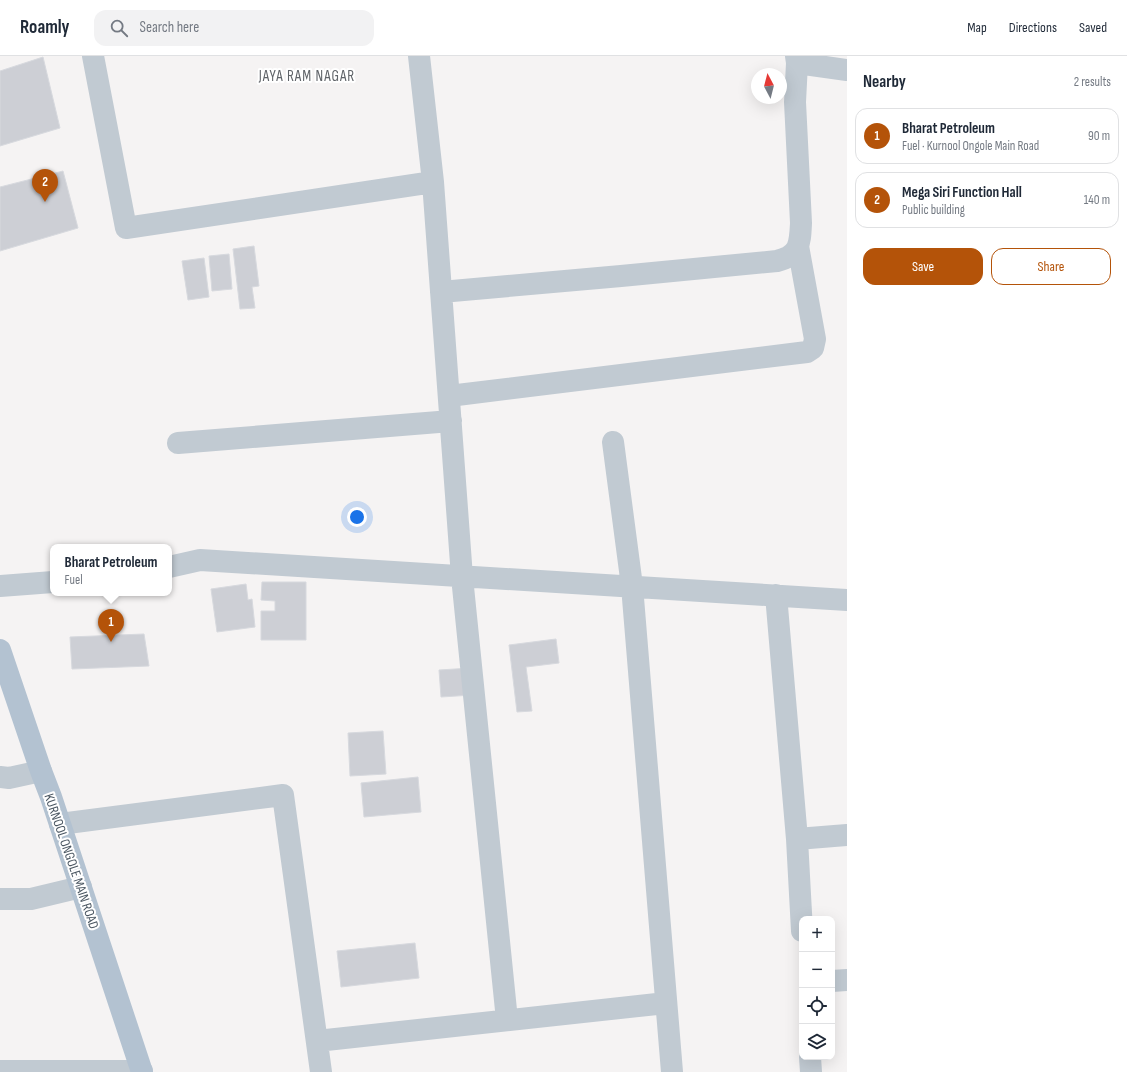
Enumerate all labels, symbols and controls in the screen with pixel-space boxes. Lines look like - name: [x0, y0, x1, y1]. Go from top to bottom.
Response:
- search box: [94, 10, 374, 46]
- text: Roamly: [20, 16, 70, 39]
- icon: search: [108, 17, 130, 39]
- text: Search here: [140, 18, 199, 37]
- text: Map: [967, 19, 987, 36]
- text: Directions: [1009, 19, 1057, 36]
- text: Saved: [1079, 19, 1107, 36]
- district label: JAYA RAM NAGAR: [258, 67, 355, 86]
- north arrow: [751, 68, 787, 104]
- text: Nearby: [863, 72, 906, 92]
- text: 2 results: [1074, 74, 1111, 90]
- text: Bharat Petroleum: [902, 119, 995, 138]
- text: 1: [874, 128, 880, 144]
- text: 90 m: [1088, 128, 1110, 144]
- text: Fuel · Kurnool Ongole Main Road: [902, 138, 1039, 154]
- pin: 2: [32, 169, 58, 202]
- text: Mega Siri Function Hall: [902, 183, 1022, 202]
- text: 2: [874, 192, 880, 208]
- text: 140 m: [1084, 192, 1110, 208]
- text: Public building: [902, 202, 965, 218]
- button: Save: [863, 248, 983, 285]
- button: Share: [991, 248, 1111, 285]
- your location: [347, 507, 367, 527]
- popup: [50, 544, 172, 596]
- text: Bharat Petroleum: [65, 553, 157, 572]
- text: Fuel: [65, 572, 83, 588]
- pin: 1: [98, 609, 124, 642]
- street label: KURNOOL ONGOLE MAIN ROAD: [40, 791, 103, 931]
- map controls: [799, 916, 835, 1060]
- button: +: [799, 916, 835, 952]
- button: −: [799, 952, 835, 988]
- button: locate: [799, 988, 835, 1024]
- button: layers: [799, 1024, 835, 1060]

